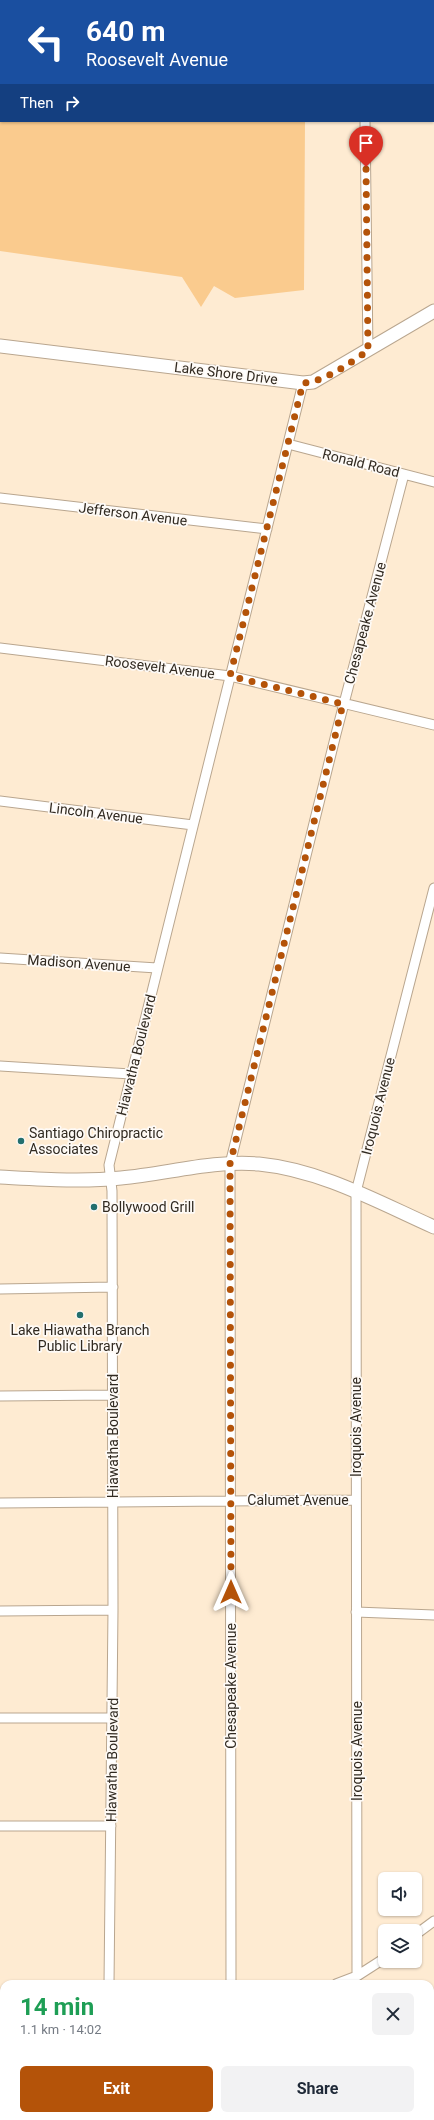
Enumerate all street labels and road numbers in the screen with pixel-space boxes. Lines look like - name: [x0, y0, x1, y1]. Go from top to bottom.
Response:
- street label: Lake Shore Drive: [173, 359, 279, 387]
- street label: Ronald Road: [321, 446, 401, 480]
- street label: Jefferson Avenue: [78, 499, 188, 529]
- street label: Chesapeake Avenue: [341, 560, 389, 686]
- street label: Roosevelt Avenue: [104, 652, 216, 682]
- street label: Lincoln Avenue: [48, 799, 144, 827]
- street label: Madison Avenue: [27, 951, 131, 975]
- street label: Hiawatha Boulevard: [113, 993, 159, 1117]
- street label: Iroquois Avenue: [358, 1056, 398, 1156]
- street label: Hiawatha Boulevard: [105, 1374, 121, 1498]
- street label: Iroquois Avenue: [348, 1377, 364, 1477]
- street label: Calumet Avenue: [247, 1492, 349, 1508]
- street label: Chesapeake Avenue: [223, 1623, 239, 1749]
- street label: Hiawatha Boulevard: [103, 1698, 121, 1822]
- street label: Iroquois Avenue: [349, 1701, 365, 1801]

